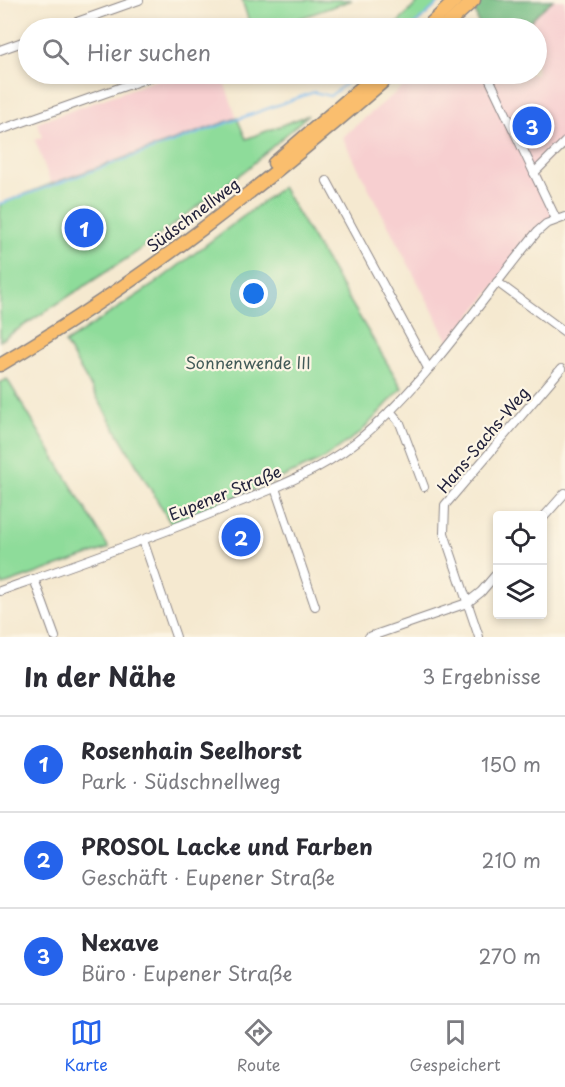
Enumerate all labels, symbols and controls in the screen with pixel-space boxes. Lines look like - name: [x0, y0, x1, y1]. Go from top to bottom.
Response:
- search box: [18, 18, 547, 84]
- icon: search: [39, 35, 72, 68]
- text: Hier suchen: [87, 35, 211, 68]
- pin: 3: [512, 104, 552, 148]
- street label: Südschnellweg: [141, 171, 244, 257]
- pin: 1: [64, 206, 104, 250]
- your location: [239, 279, 268, 308]
- park label: Sonnenwende III: [185, 350, 311, 374]
- street label: Hans-Sachs-Weg: [430, 381, 534, 498]
- street label: Eupener Straße: [165, 459, 285, 526]
- map controls: [493, 511, 547, 619]
- button: locate: [493, 511, 547, 565]
- pin: 2: [222, 514, 260, 560]
- button: layers: [493, 565, 547, 619]
- text: In der Nähe: [24, 657, 176, 696]
- text: 3 Ergebnisse: [422, 661, 541, 691]
- text: Rosenhain Seelhorst: [81, 733, 302, 766]
- text: 1: [39, 749, 48, 779]
- text: 150 m: [481, 749, 541, 779]
- text: Park · Südschnellweg: [81, 766, 281, 796]
- text: PROSOL Lacke und Farben: [81, 829, 373, 862]
- text: 2: [36, 845, 51, 875]
- text: 210 m: [482, 845, 541, 875]
- text: Geschäft · Eupener Straße: [81, 862, 335, 892]
- text: Nexave: [81, 925, 159, 958]
- text: 3: [37, 941, 50, 971]
- text: 270 m: [478, 941, 541, 971]
- text: Büro · Eupener Straße: [81, 958, 292, 988]
- tab: Karte: [64, 1016, 108, 1076]
- tab: Route: [237, 1016, 281, 1076]
- tab: Gespeichert: [410, 1016, 501, 1076]

